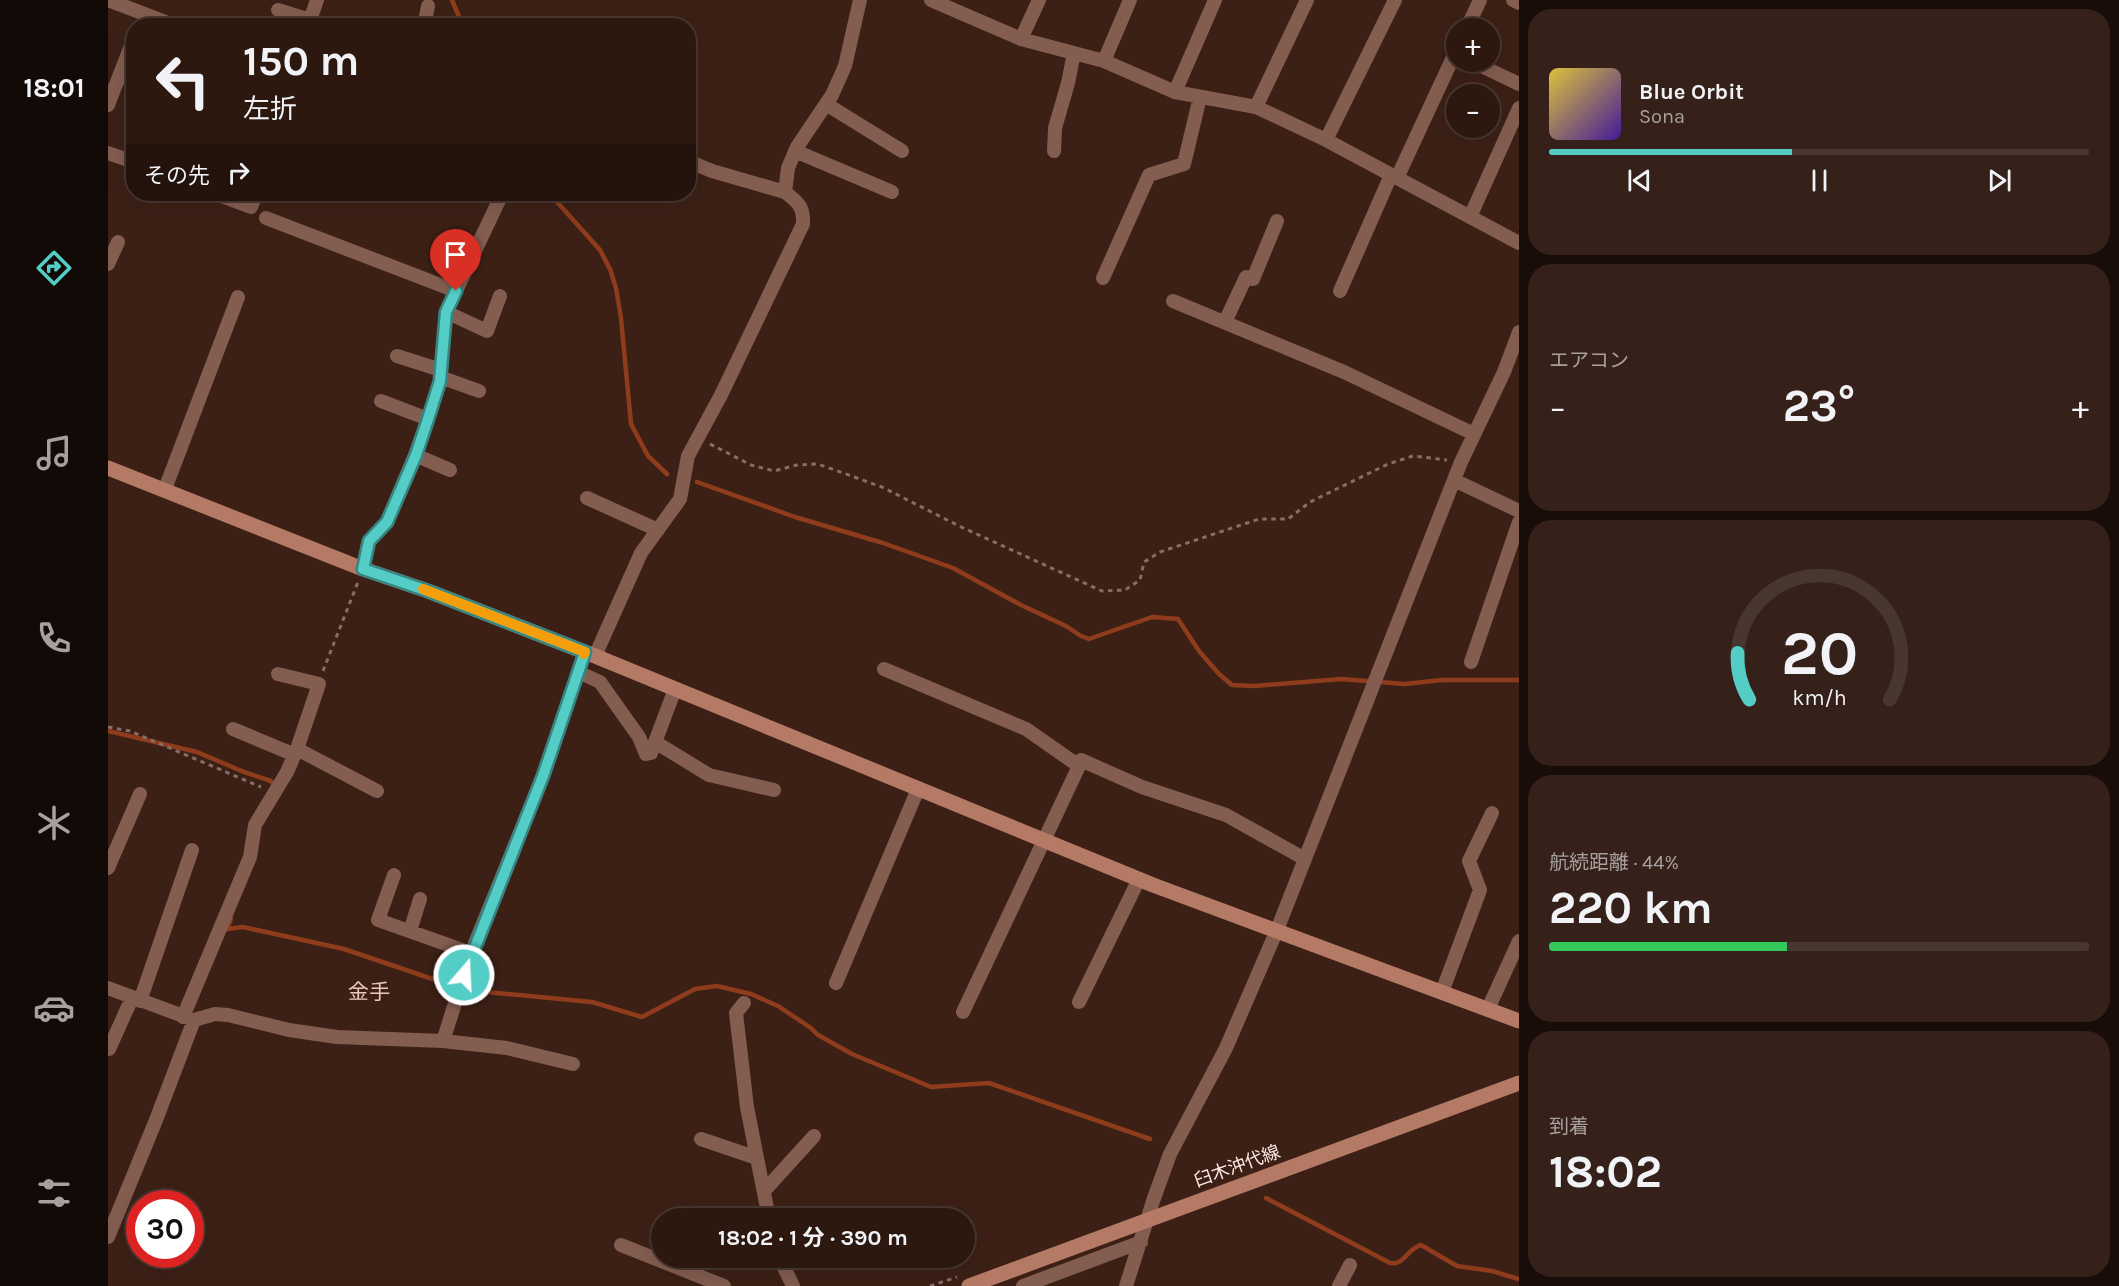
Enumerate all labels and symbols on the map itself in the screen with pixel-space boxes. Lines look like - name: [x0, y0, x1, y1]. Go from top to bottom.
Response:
- pin: [430, 229, 481, 291]
- position arrow: [432, 943, 496, 1007]
- district label: 金手: [348, 980, 390, 1004]
- street label: 臼木沖代線: [1191, 1140, 1283, 1192]
- speed limit sign: 30: [126, 1190, 204, 1268]

